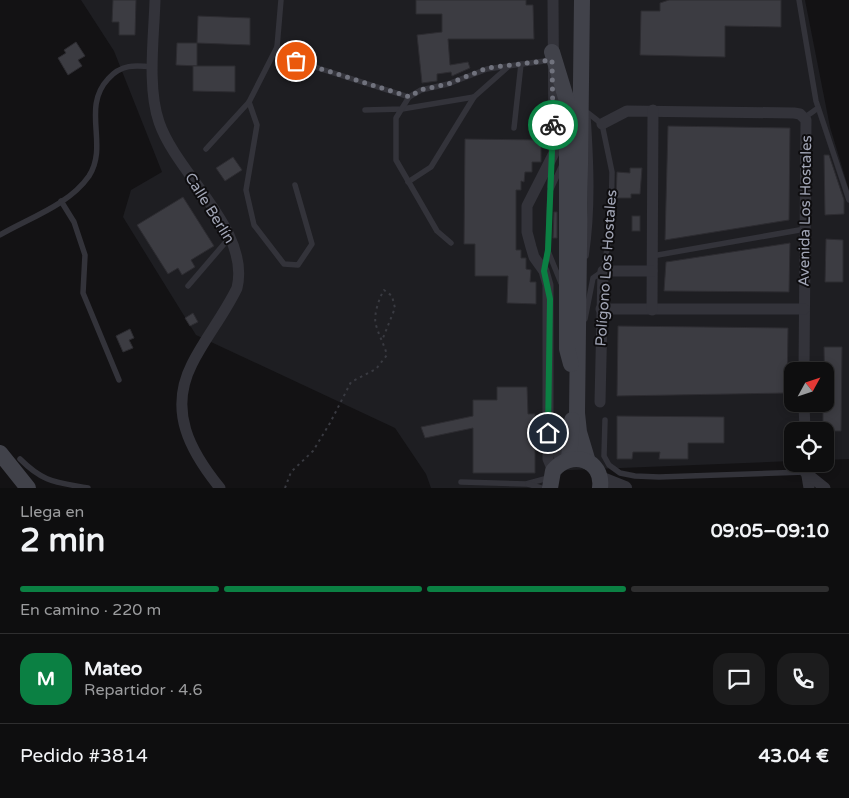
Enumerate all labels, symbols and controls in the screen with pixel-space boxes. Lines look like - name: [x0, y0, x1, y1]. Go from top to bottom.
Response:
- pin: [275, 40, 317, 82]
- icon: bag: [282, 47, 310, 75]
- courier: [528, 100, 578, 150]
- icon: bike: [539, 111, 567, 139]
- street label: Avenida Los Hostales: [795, 135, 815, 287]
- street label: Calle Berlín: [181, 169, 239, 247]
- street label: Polígono Los Hostales: [592, 189, 620, 347]
- north arrow: [784, 362, 834, 412]
- map controls: [784, 362, 834, 472]
- pin: [527, 412, 569, 454]
- icon: home: [534, 419, 562, 447]
- button: locate: [784, 422, 834, 472]
- text: Llega en: [20, 502, 84, 522]
- text: 09:05–09:10: [711, 520, 829, 542]
- text: 2 min: [20, 522, 105, 560]
- text: En camino · 220 m: [20, 600, 161, 620]
- button: chat: [713, 653, 765, 705]
- button: phone: [777, 653, 829, 705]
- text: Mateo: [84, 658, 142, 680]
- text: M: [37, 668, 55, 690]
- text: Repartidor · 4.6: [84, 680, 202, 700]
- text: Pedido #3814: [20, 745, 148, 767]
- text: 43.04 €: [758, 745, 829, 767]

